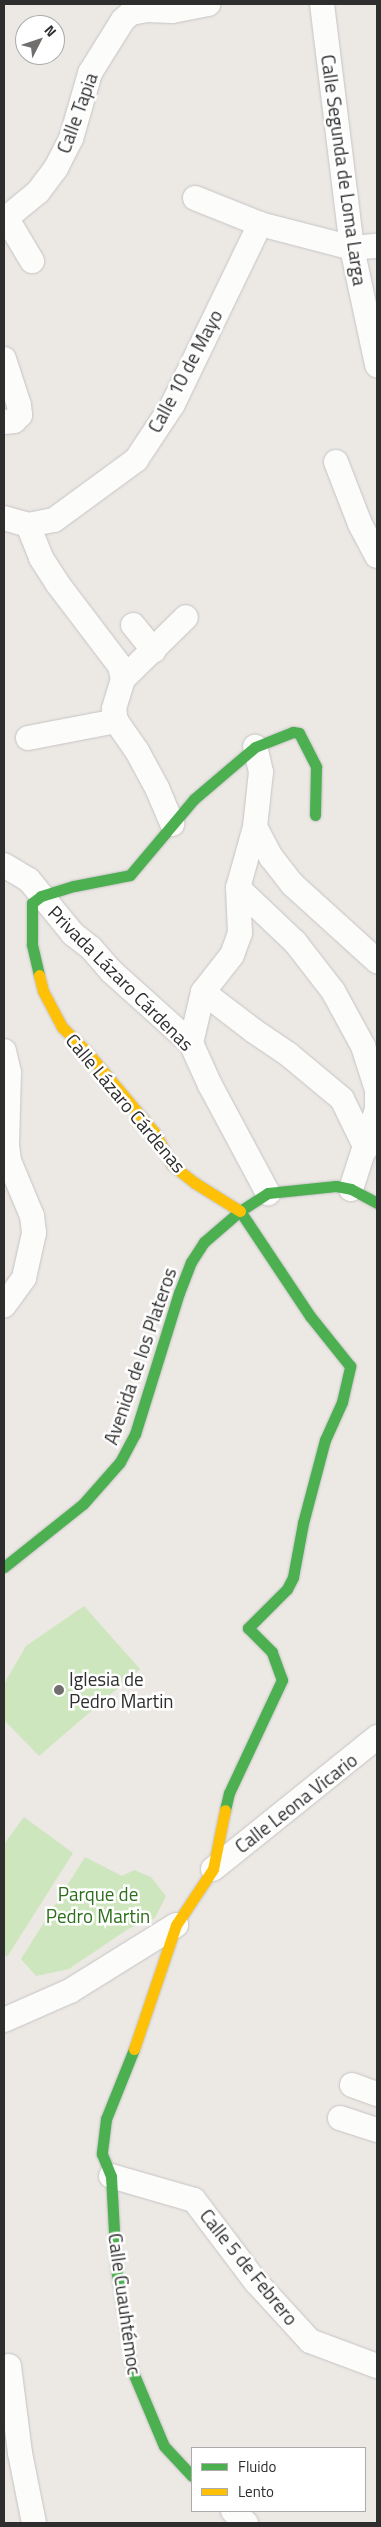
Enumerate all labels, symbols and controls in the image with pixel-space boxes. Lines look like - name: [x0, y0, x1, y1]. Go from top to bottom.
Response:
- north arrow: [15, 15, 65, 65]
- text: N: [40, 20, 62, 41]
- street label: Calle Segunda de Loma Larga: [317, 53, 371, 287]
- street label: Calle Tapia: [52, 70, 102, 156]
- street label: Calle 10 de Mayo: [143, 306, 227, 436]
- street label: Privada Lázaro Cárdenas: [44, 901, 198, 1055]
- street label: Calle Lázaro Cárdenas: [61, 1029, 191, 1177]
- street label: Avenida de los Plateros: [99, 1265, 181, 1447]
- place label: Iglesia de Pedro Martin: [69, 1668, 174, 1712]
- marker: Iglesia de Pedro Martin: [53, 1684, 65, 1696]
- street label: Calle Leona Vicario: [230, 1748, 362, 1858]
- park label: Parque de Pedro Martin: [46, 1883, 150, 1927]
- street label: Calle 5 de Febrero: [195, 2204, 303, 2330]
- street label: Calle Cuauhtémoc: [104, 2232, 146, 2376]
- legend: [191, 2447, 366, 2512]
- text: Fluido: [238, 2455, 276, 2478]
- text: Lento: [238, 2480, 274, 2503]

